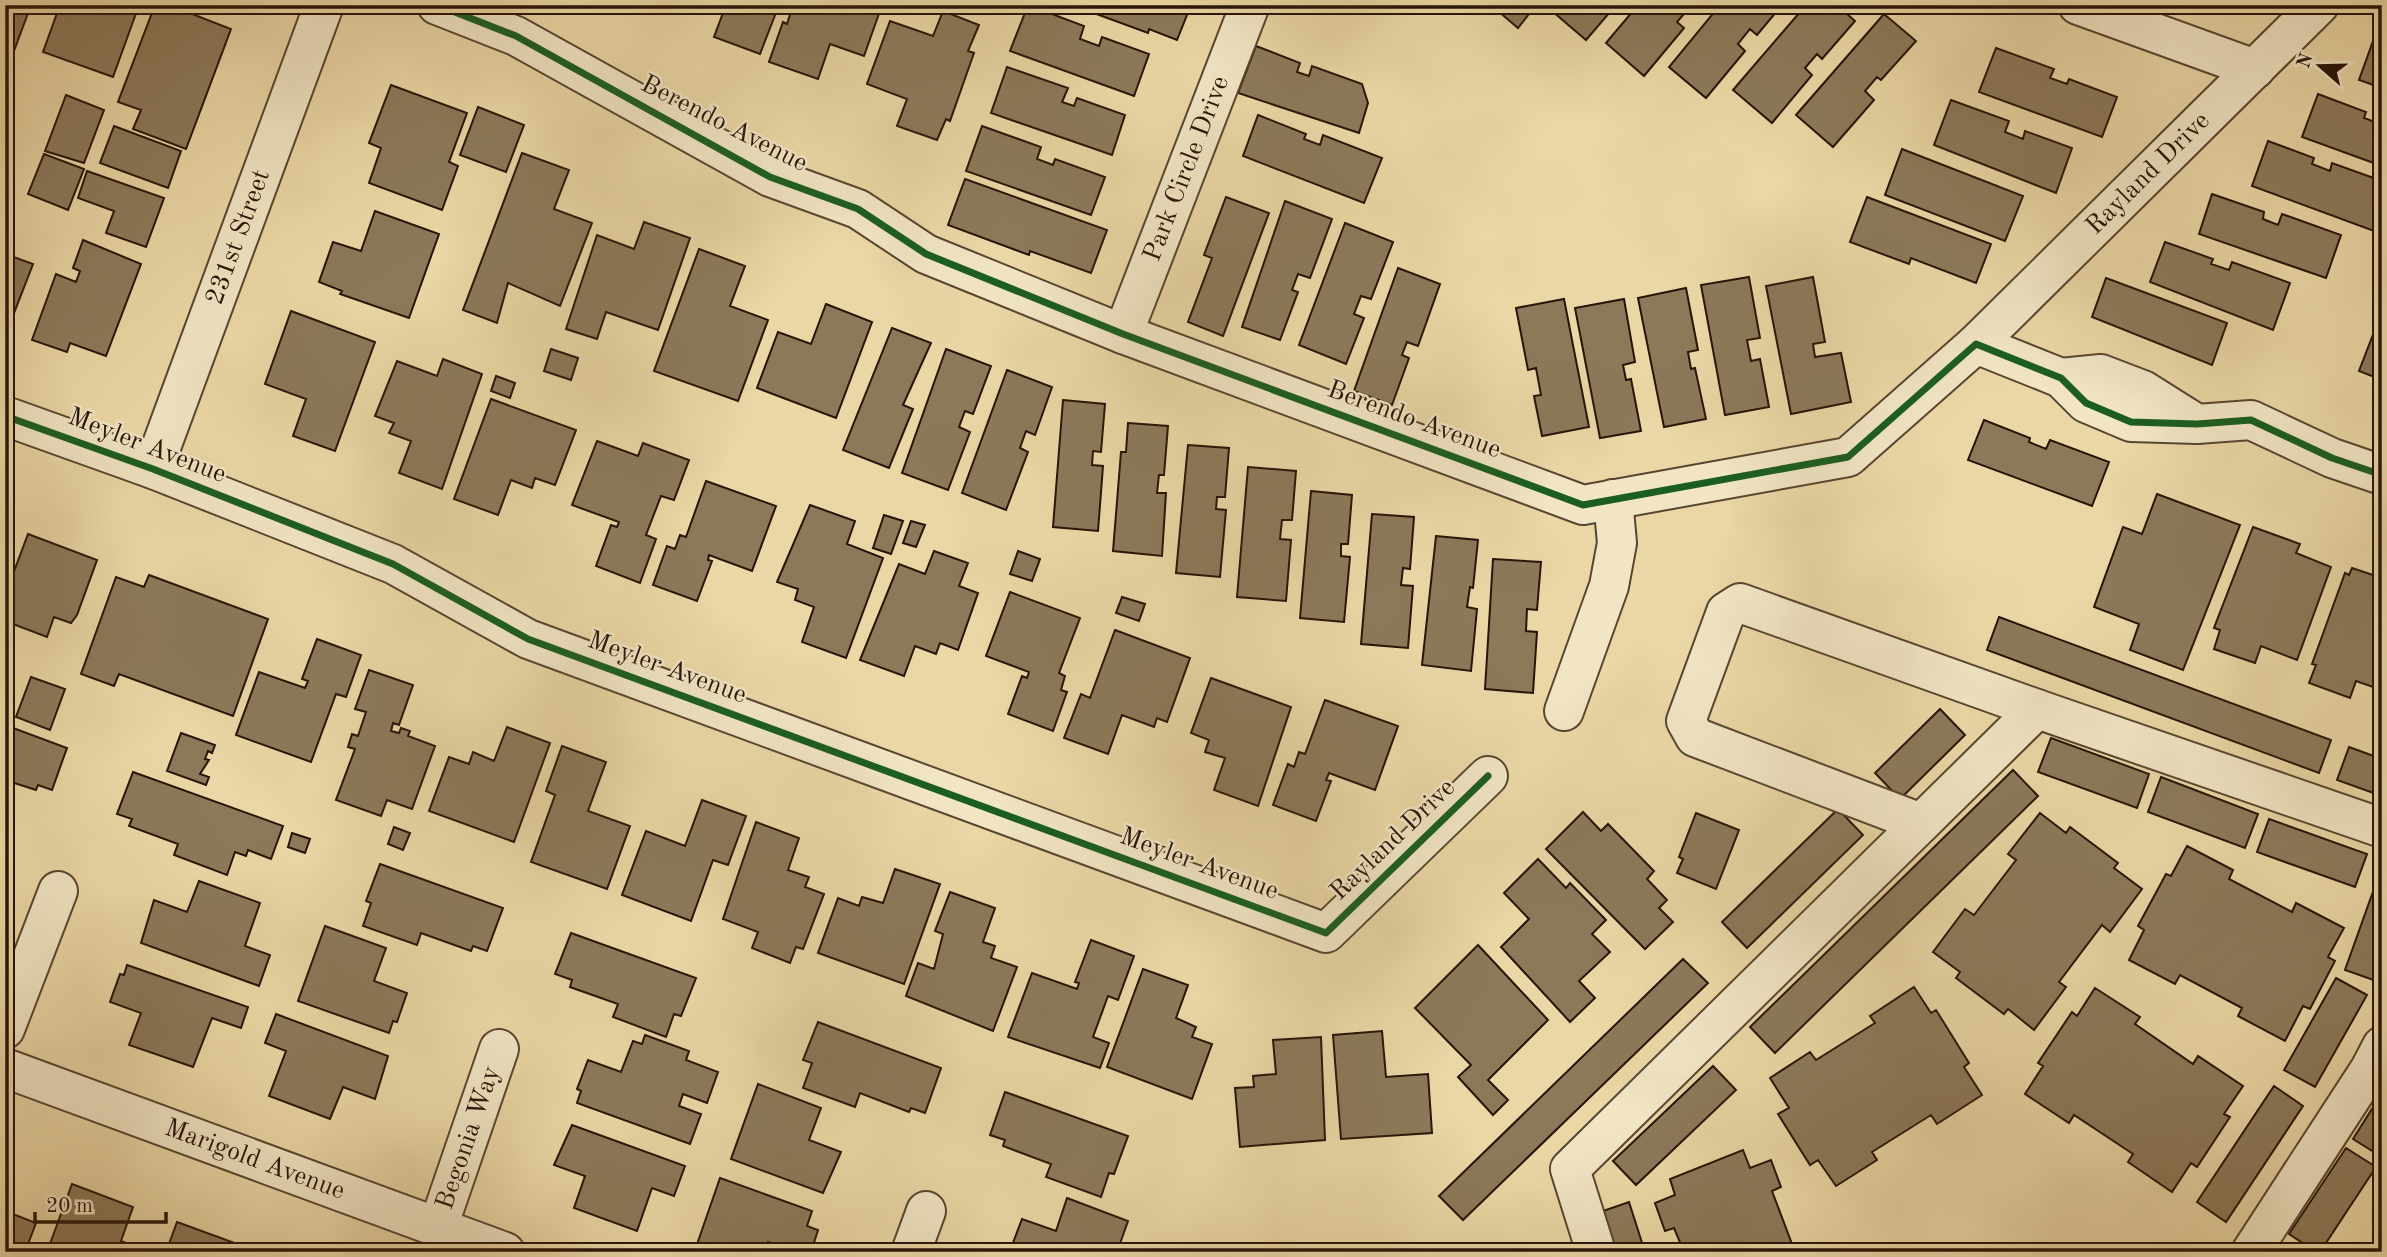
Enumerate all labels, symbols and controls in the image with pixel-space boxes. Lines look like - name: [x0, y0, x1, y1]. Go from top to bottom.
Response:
- north arrow: [2286, 32, 2356, 102]
- text: N: [2295, 51, 2318, 71]
- street label: Berendo Avenue: [637, 71, 811, 177]
- street label: Park Circle Drive: [1139, 73, 1234, 265]
- street label: Rayland Drive: [2081, 108, 2215, 240]
- street label: 231st Street: [202, 166, 275, 308]
- street label: Berendo Avenue: [1324, 377, 1504, 463]
- street label: Meyler Avenue: [64, 404, 230, 488]
- street label: Meyler Avenue: [584, 627, 750, 709]
- street label: Rayland Drive: [1326, 774, 1460, 906]
- street label: Meyler Avenue: [1116, 823, 1282, 905]
- street label: Begonia Way: [432, 1063, 505, 1213]
- street label: Marigold Avenue: [161, 1115, 348, 1205]
- scale bar: [35, 1180, 166, 1224]
- text: 20 m: [46, 1196, 93, 1217]

